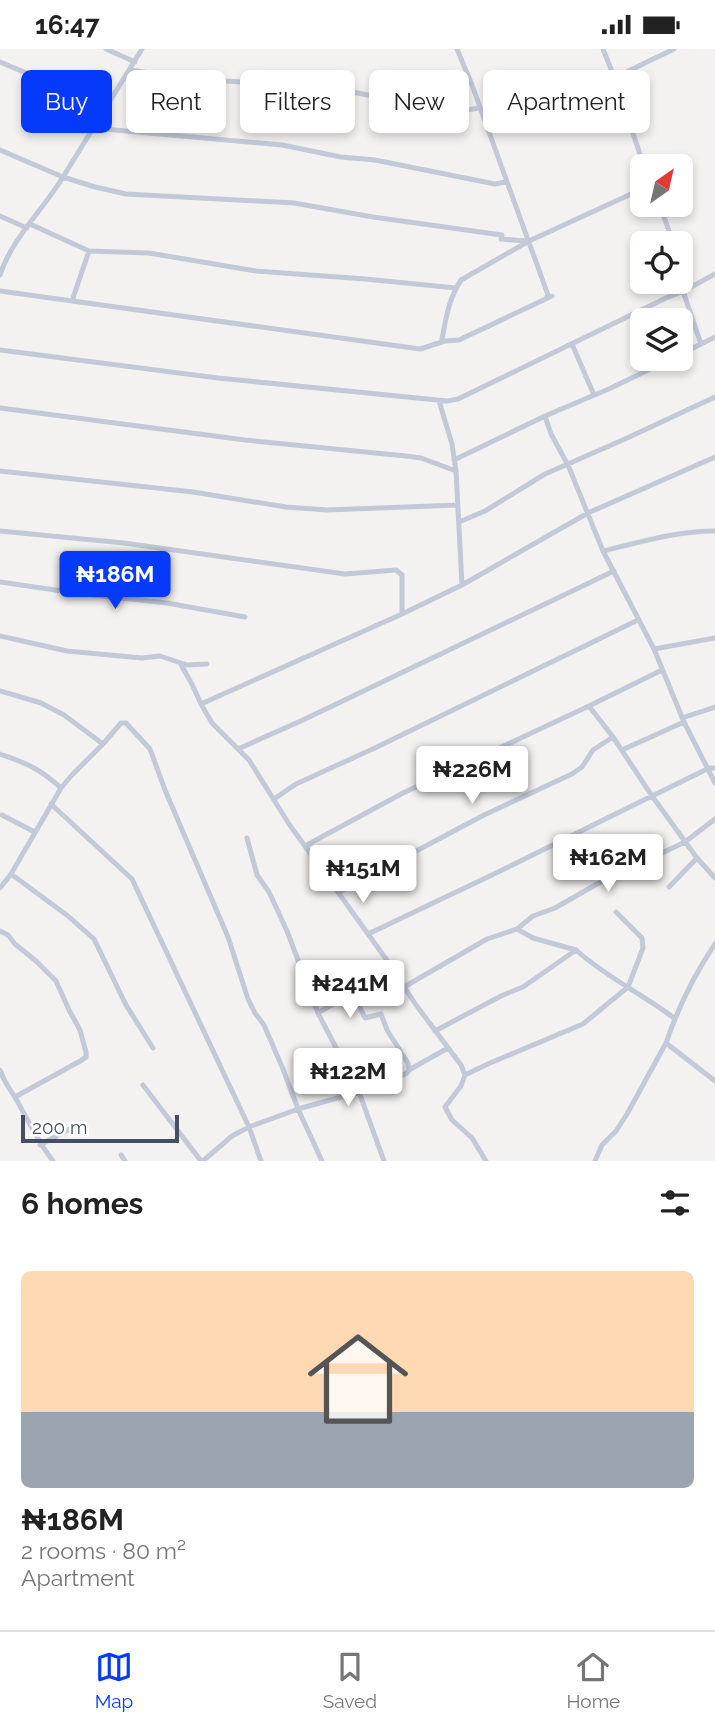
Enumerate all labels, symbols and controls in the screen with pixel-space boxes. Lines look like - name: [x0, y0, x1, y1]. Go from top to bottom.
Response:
- text: 16:47: [35, 10, 99, 40]
- chip: Buy: [21, 70, 112, 133]
- chip: Rent: [126, 70, 226, 133]
- chip: Filters: [240, 70, 355, 133]
- chip: New: [369, 70, 469, 133]
- chip: Apartment: [483, 70, 650, 133]
- north arrow: [630, 154, 693, 217]
- map controls: [630, 154, 693, 371]
- button: locate: [630, 231, 693, 294]
- button: layers: [630, 308, 693, 371]
- pin: ₦186M: [66, 552, 164, 611]
- text: ₦186M: [76, 560, 154, 587]
- pin: ₦226M: [423, 747, 521, 806]
- text: ₦226M: [432, 755, 512, 782]
- pin: ₦162M: [559, 835, 657, 894]
- text: ₦162M: [569, 843, 647, 870]
- pin: ₦151M: [314, 845, 412, 905]
- text: ₦151M: [325, 854, 401, 881]
- pin: ₦241M: [301, 961, 399, 1020]
- text: ₦241M: [311, 969, 389, 996]
- pin: ₦122M: [299, 1049, 397, 1108]
- text: ₦122M: [309, 1057, 387, 1084]
- scale bar: [21, 1112, 178, 1144]
- text: 200 m: [32, 1116, 87, 1138]
- icon: filters: [656, 1184, 694, 1222]
- text: 6 homes: [21, 1186, 143, 1221]
- icon: home: [295, 1316, 421, 1442]
- text: ₦186M: [21, 1502, 124, 1537]
- text: 2 rooms · 80 m²: [21, 1537, 186, 1564]
- text: Apartment: [21, 1564, 135, 1591]
- tab: Map: [95, 1648, 133, 1712]
- tab: Saved: [323, 1648, 377, 1712]
- tab: Home: [566, 1648, 620, 1712]

